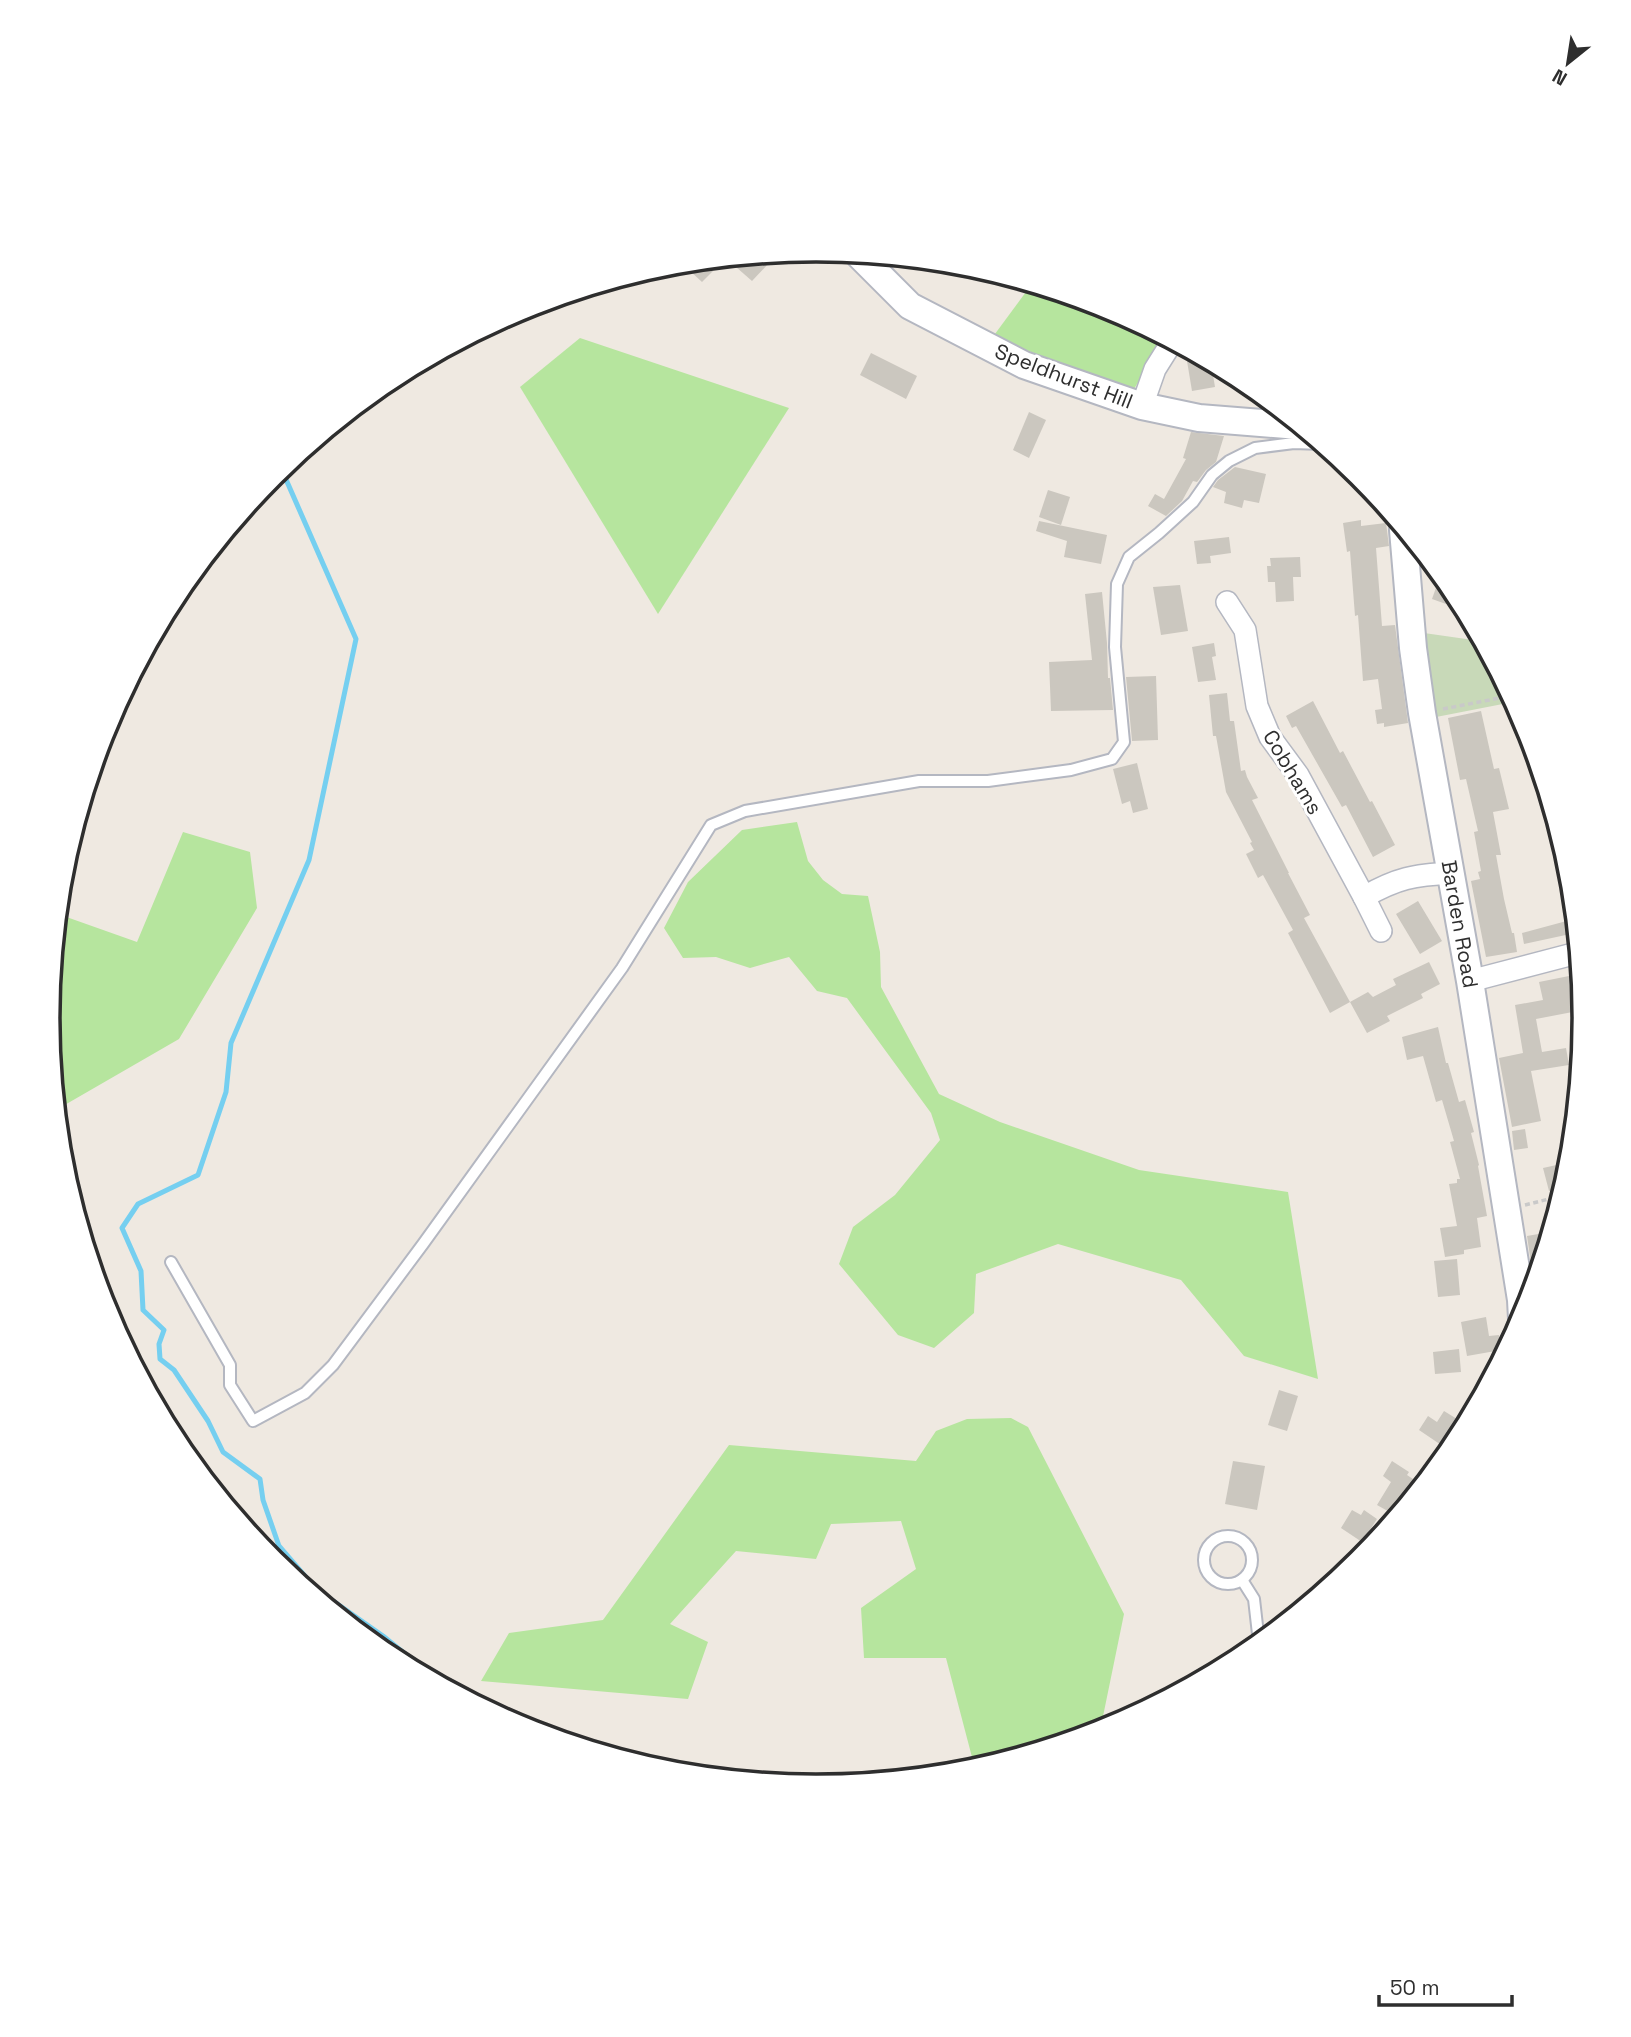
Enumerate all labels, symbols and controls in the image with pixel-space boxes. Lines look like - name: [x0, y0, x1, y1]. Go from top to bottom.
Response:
- north arrow: [1533, 28, 1603, 98]
- text: N: [1548, 63, 1572, 91]
- street label: Speldhurst Hill: [991, 337, 1137, 415]
- street label: Cobhams: [1257, 725, 1329, 819]
- street label: Barden Road: [1435, 858, 1485, 990]
- scale bar: [1379, 1964, 1512, 2008]
- text: 50 m: [1390, 1974, 1440, 2001]

